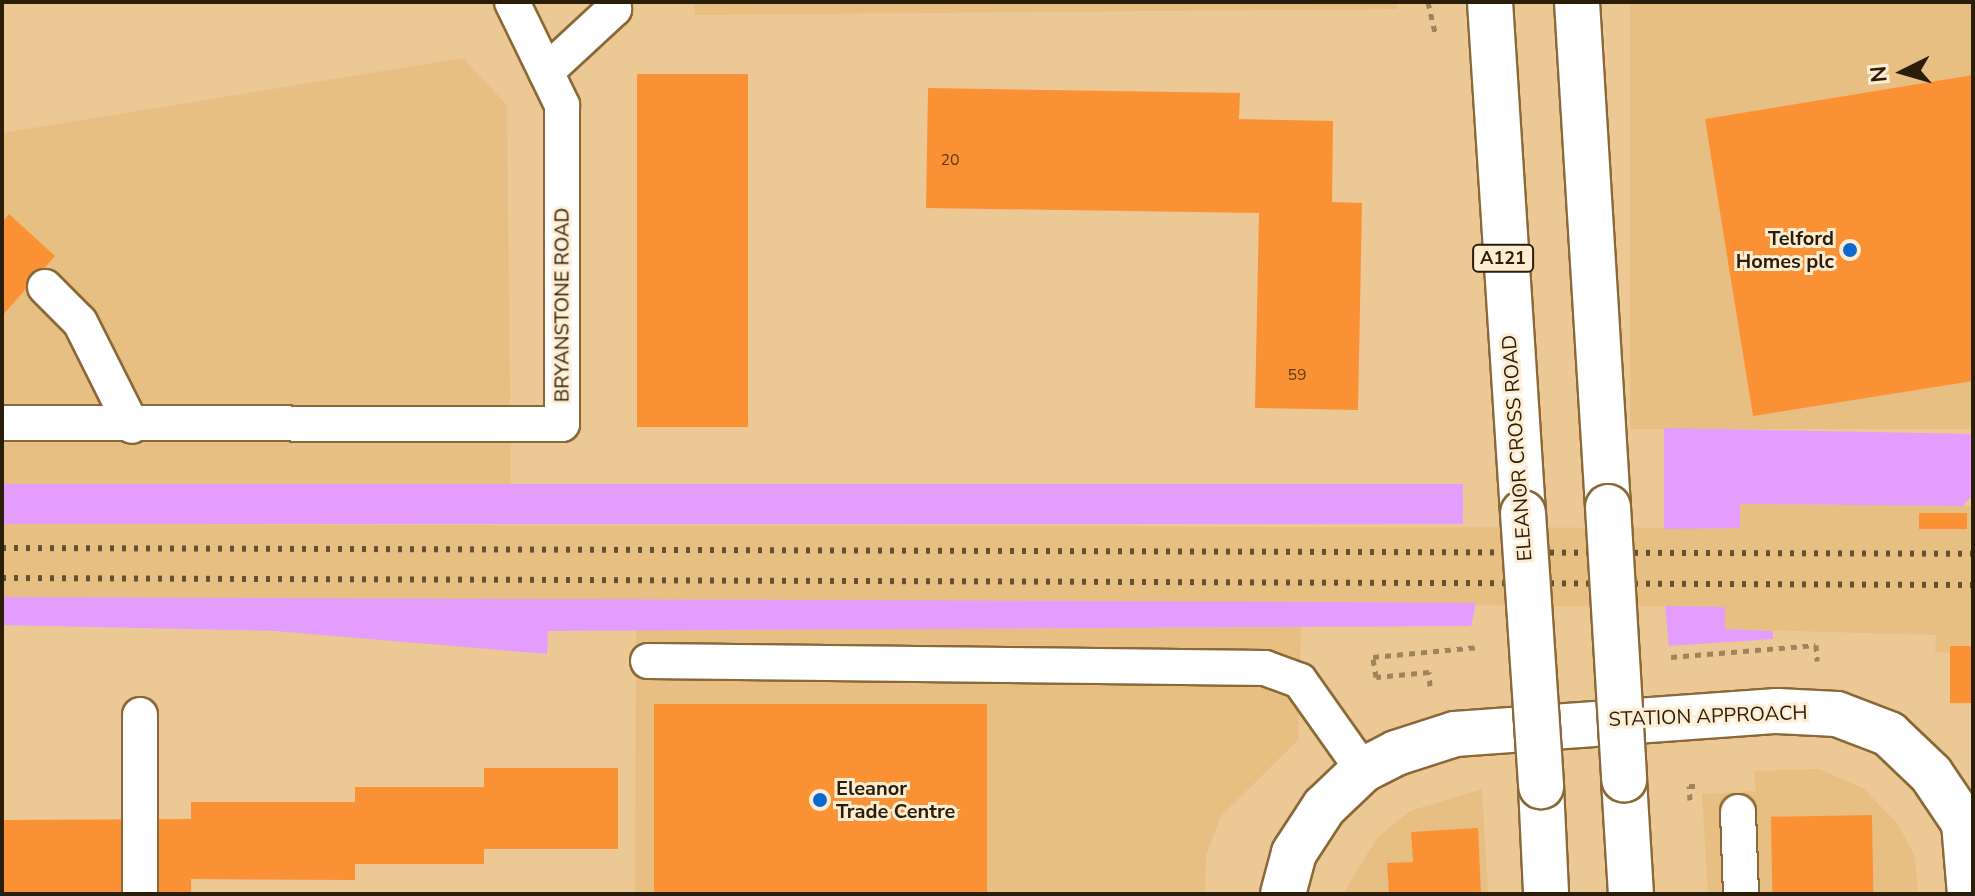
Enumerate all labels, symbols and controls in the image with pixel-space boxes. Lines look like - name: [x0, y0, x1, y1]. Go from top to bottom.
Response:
- north arrow: [1863, 32, 1943, 112]
- text: N: [1863, 65, 1895, 84]
- house number: 20: [940, 150, 960, 170]
- street label: BRYANSTONE ROAD: [550, 208, 574, 402]
- place label: Telford Homes plc: [1736, 226, 1834, 273]
- marker: Telford Homes plc: [1841, 241, 1859, 259]
- road number: A121: [1471, 244, 1535, 272]
- street label: ELEANOR CROSS ROAD: [1497, 334, 1537, 562]
- house number: 59: [1287, 365, 1307, 385]
- street label: STATION APPROACH: [1608, 701, 1808, 731]
- place label: Eleanor Trade Centre: [836, 776, 955, 823]
- marker: Eleanor Trade Centre: [811, 791, 829, 809]

